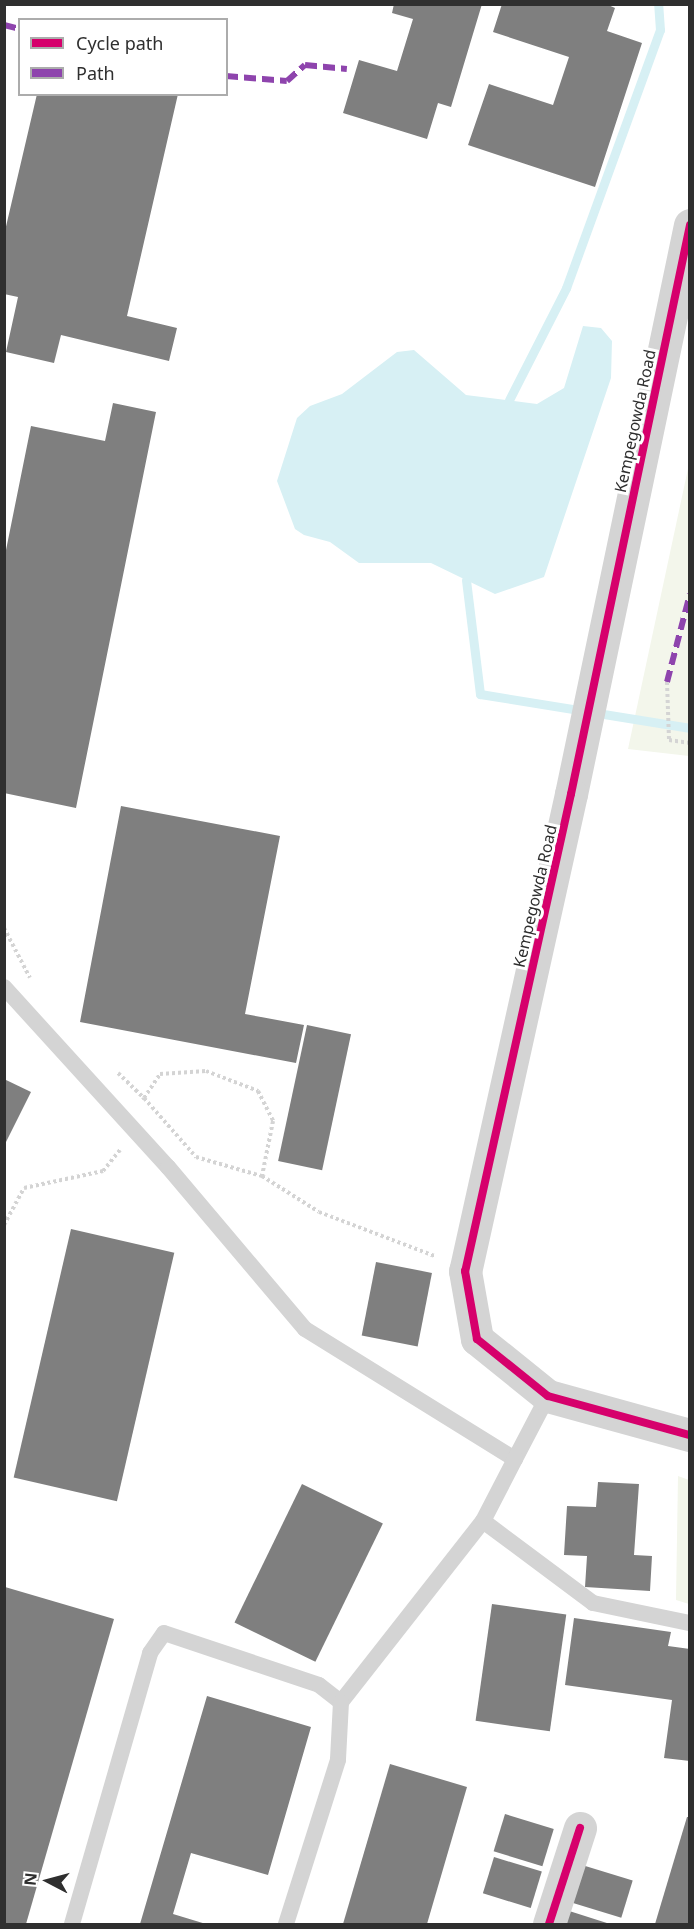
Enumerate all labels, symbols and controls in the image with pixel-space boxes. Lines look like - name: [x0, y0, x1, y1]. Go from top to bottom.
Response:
- legend: [18, 18, 228, 96]
- text: Cycle path: [76, 31, 163, 55]
- text: Path: [76, 61, 115, 85]
- street label: Kempegowda Road: [610, 348, 660, 494]
- street label: Kempegowda Road: [509, 823, 561, 969]
- north arrow: [18, 1851, 78, 1911]
- text: N: [18, 1872, 42, 1887]

